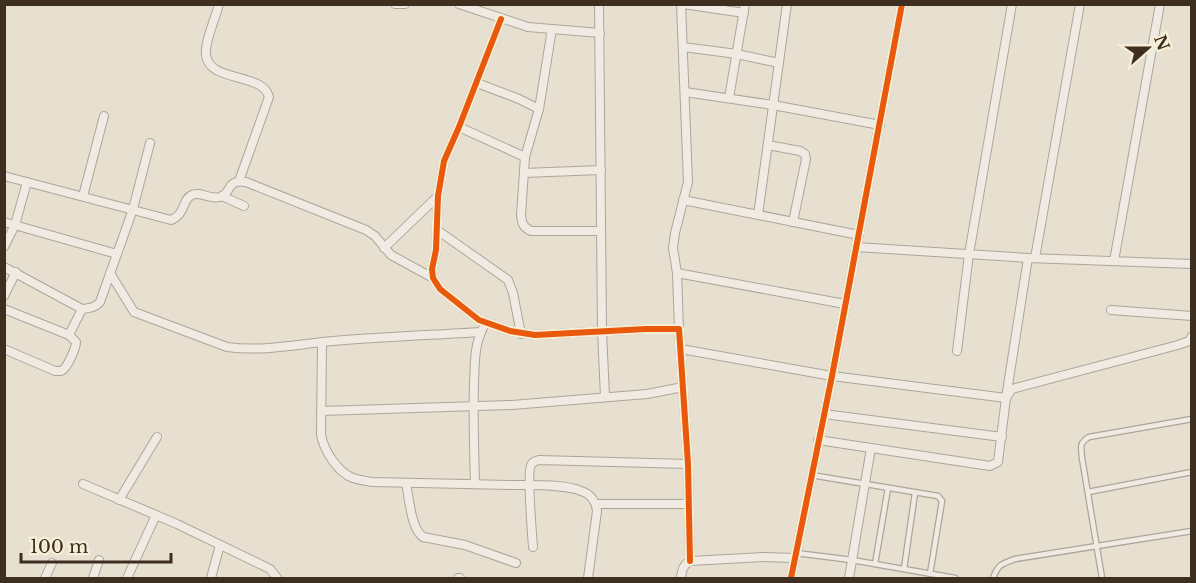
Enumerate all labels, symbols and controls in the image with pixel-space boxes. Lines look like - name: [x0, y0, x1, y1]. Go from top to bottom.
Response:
- north arrow: [1118, 18, 1178, 78]
- text: N: [1150, 32, 1174, 53]
- scale bar: [21, 526, 171, 564]
- text: 100 m: [30, 536, 88, 558]

